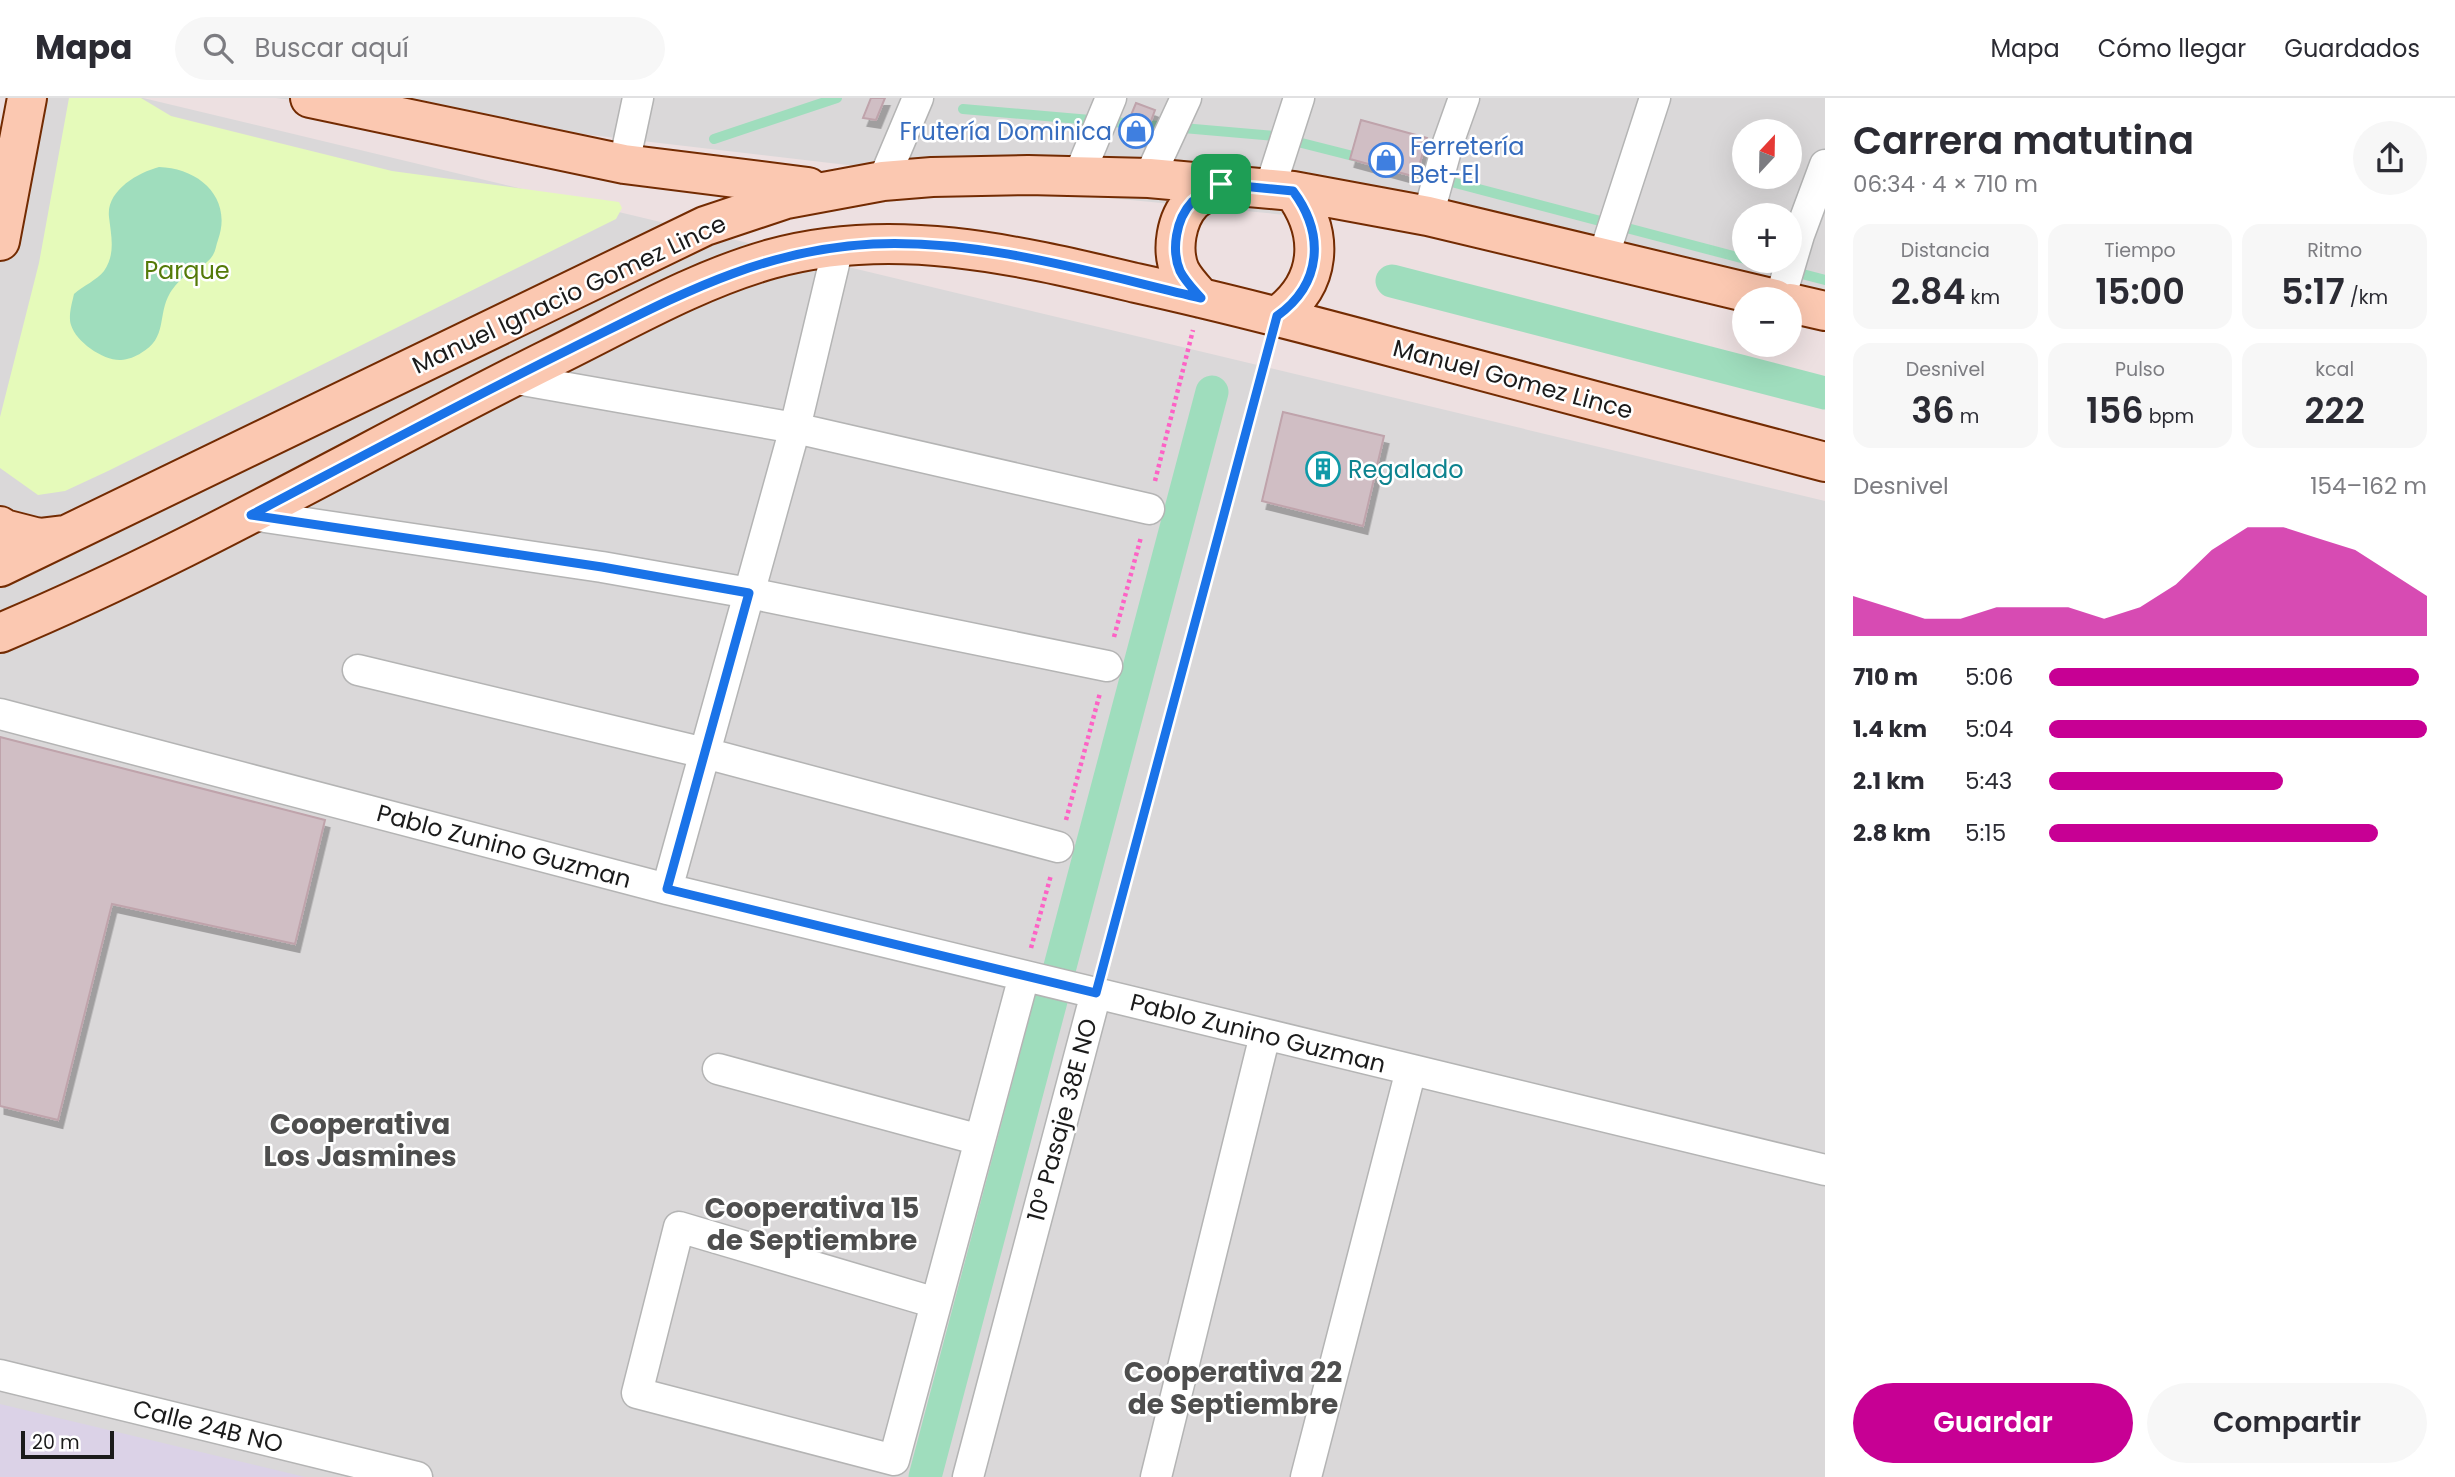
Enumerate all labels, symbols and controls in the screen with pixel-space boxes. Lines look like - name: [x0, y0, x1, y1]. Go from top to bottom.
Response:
- search box: [175, 17, 665, 80]
- text: Mapa: [35, 24, 133, 71]
- icon: search: [199, 29, 237, 67]
- text: Buscar aquí: [255, 30, 409, 66]
- text: Mapa: [1990, 32, 2060, 65]
- text: Cómo llegar: [2098, 32, 2246, 65]
- text: Guardados: [2284, 32, 2420, 65]
- shop icon: Frutería Dominica: [1117, 112, 1155, 150]
- text: Carrera matutina: [1853, 114, 2194, 167]
- place label: Frutería Dominica: [899, 115, 1112, 148]
- north arrow: [1732, 119, 1802, 189]
- map controls: [1732, 119, 1802, 357]
- button: share: [2353, 121, 2427, 195]
- place label: Ferretería Bet-El: [1410, 130, 1524, 191]
- shop icon: Ferretería Bet-El: [1367, 141, 1405, 179]
- pin: [1191, 154, 1251, 214]
- icon: arrive: [1202, 165, 1240, 203]
- text: 06:34 · 4 × 710 m: [1853, 168, 2038, 200]
- button: +: [1732, 203, 1802, 273]
- street label: Manuel Ignacio Gomez Lince: [407, 207, 731, 381]
- text: Distancia: [1901, 237, 1990, 264]
- text: Tiempo: [2104, 237, 2176, 264]
- text: Ritmo: [2307, 237, 2362, 264]
- park label: Parque: [144, 254, 230, 287]
- text: 2.84: [1891, 267, 1966, 316]
- text: 15:00: [2095, 267, 2185, 316]
- text: 5:17: [2281, 267, 2345, 316]
- text: km: [1966, 284, 2000, 311]
- text: /km: [2345, 284, 2388, 311]
- button: −: [1732, 287, 1802, 357]
- street label: Manuel Gomez Lince: [1390, 331, 1636, 427]
- text: Desnivel: [1906, 356, 1985, 383]
- text: Pulso: [2115, 356, 2165, 383]
- text: kcal: [2315, 356, 2354, 383]
- text: 36: [1911, 386, 1955, 435]
- text: 156: [2086, 386, 2144, 435]
- text: 222: [2305, 386, 2365, 435]
- text: m: [1955, 403, 1979, 430]
- text: bpm: [2144, 403, 2194, 430]
- building icon: Regalado: [1304, 450, 1342, 488]
- place label: Regalado: [1348, 453, 1464, 486]
- text: Desnivel: [1853, 470, 1949, 502]
- text: 154–162 m: [2310, 470, 2427, 502]
- text: 710 m: [1853, 661, 1918, 693]
- text: 5:06: [1965, 661, 2013, 693]
- text: 1.4 km: [1853, 713, 1927, 745]
- text: 5:04: [1965, 713, 2013, 745]
- text: 2.1 km: [1853, 765, 1925, 797]
- text: 5:43: [1965, 765, 2012, 797]
- street label: Pablo Zunino Guzman: [373, 796, 635, 896]
- text: 2.8 km: [1853, 817, 1931, 849]
- text: 5:15: [1965, 817, 2006, 849]
- street label: Pablo Zunino Guzman: [1127, 985, 1389, 1081]
- street label: 10° Pasaje 38E NO: [1019, 1015, 1105, 1225]
- district label: Cooperativa Los Jasmines: [263, 1105, 457, 1176]
- district label: Cooperativa 15 de Septiembre: [704, 1189, 920, 1260]
- district label: Cooperativa 22 de Septiembre: [1124, 1353, 1342, 1424]
- button: Guardar: [1853, 1383, 2133, 1463]
- button: Compartir: [2147, 1383, 2427, 1463]
- street label: Calle 24B NO: [129, 1391, 287, 1461]
- scale bar: [21, 1428, 114, 1460]
- text: 20 m: [32, 1429, 80, 1456]

